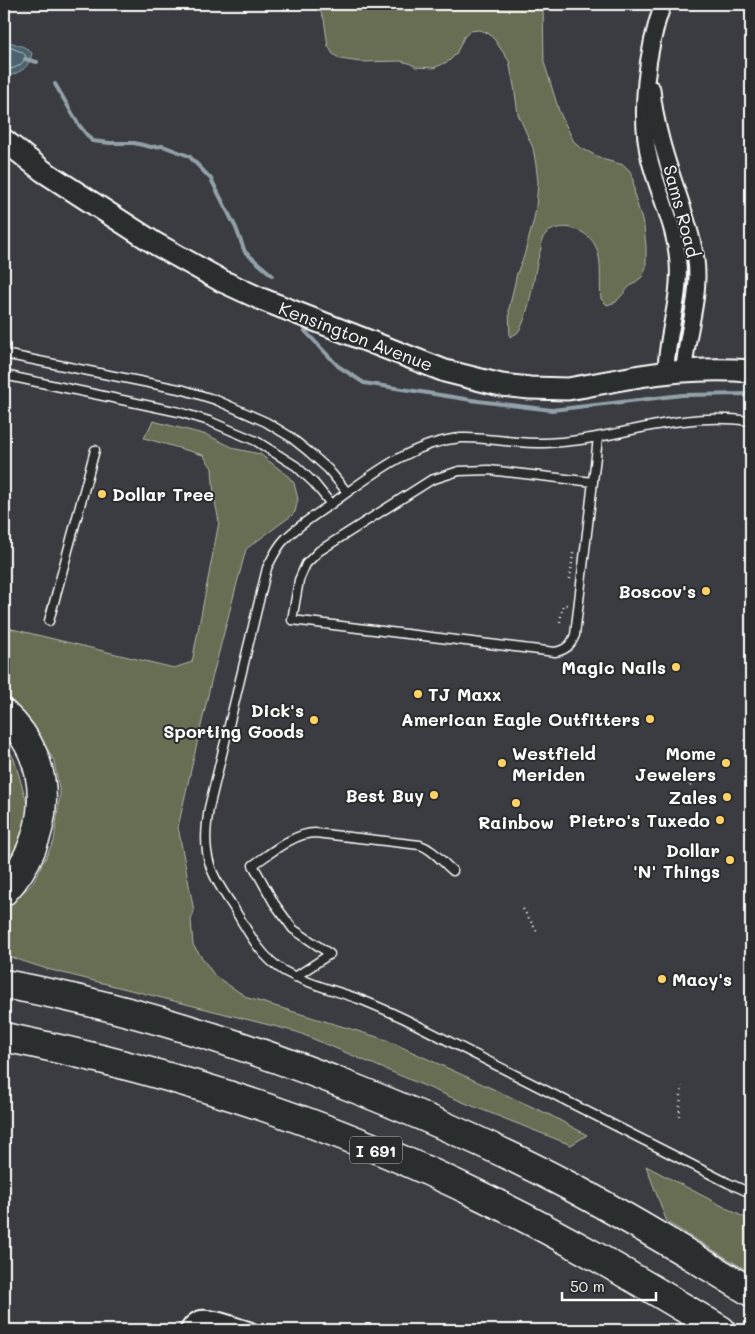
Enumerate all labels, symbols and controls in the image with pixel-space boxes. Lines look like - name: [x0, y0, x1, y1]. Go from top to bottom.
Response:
- street label: Sams Road: [658, 162, 706, 260]
- street label: Kensington Avenue: [275, 296, 437, 376]
- place label: Dollar Tree: [112, 482, 214, 506]
- marker: Dollar Tree: [96, 488, 108, 500]
- place label: Boscov's: [619, 579, 696, 603]
- marker: Boscov's: [700, 585, 712, 597]
- place label: Magic Nails: [562, 655, 666, 679]
- marker: Magic Nails: [670, 661, 682, 673]
- place label: TJ Maxx: [428, 682, 502, 706]
- marker: TJ Maxx: [412, 688, 424, 700]
- place label: Dick's Sporting Goods: [163, 698, 304, 743]
- place label: American Eagle Outfitters: [401, 707, 640, 731]
- marker: American Eagle Outfitters: [644, 713, 656, 725]
- marker: Dick's Sporting Goods: [308, 714, 320, 726]
- place label: Westfield Meriden: [512, 741, 596, 786]
- place label: Mome Jewelers: [635, 741, 716, 786]
- marker: Westfield Meriden: [496, 757, 508, 769]
- marker: Mome Jewelers: [720, 757, 732, 769]
- place label: Best Buy: [345, 783, 424, 807]
- place label: Zales: [669, 785, 717, 809]
- marker: Best Buy: [428, 789, 440, 801]
- marker: Zales: [721, 791, 733, 803]
- marker: Rainbow: [510, 797, 522, 809]
- place label: Pietro's Tuxedo: [569, 808, 710, 832]
- place label: Rainbow: [478, 810, 554, 834]
- marker: Pietro's Tuxedo: [714, 814, 726, 826]
- place label: Dollar 'N' Things: [633, 838, 720, 883]
- marker: Dollar 'N' Things: [724, 854, 736, 866]
- place label: Macy's: [672, 967, 732, 991]
- marker: Macy's: [656, 973, 668, 985]
- road number: I 691: [350, 1136, 402, 1164]
- scale bar: [562, 1269, 656, 1301]
- text: 50 m: [570, 1276, 605, 1296]

